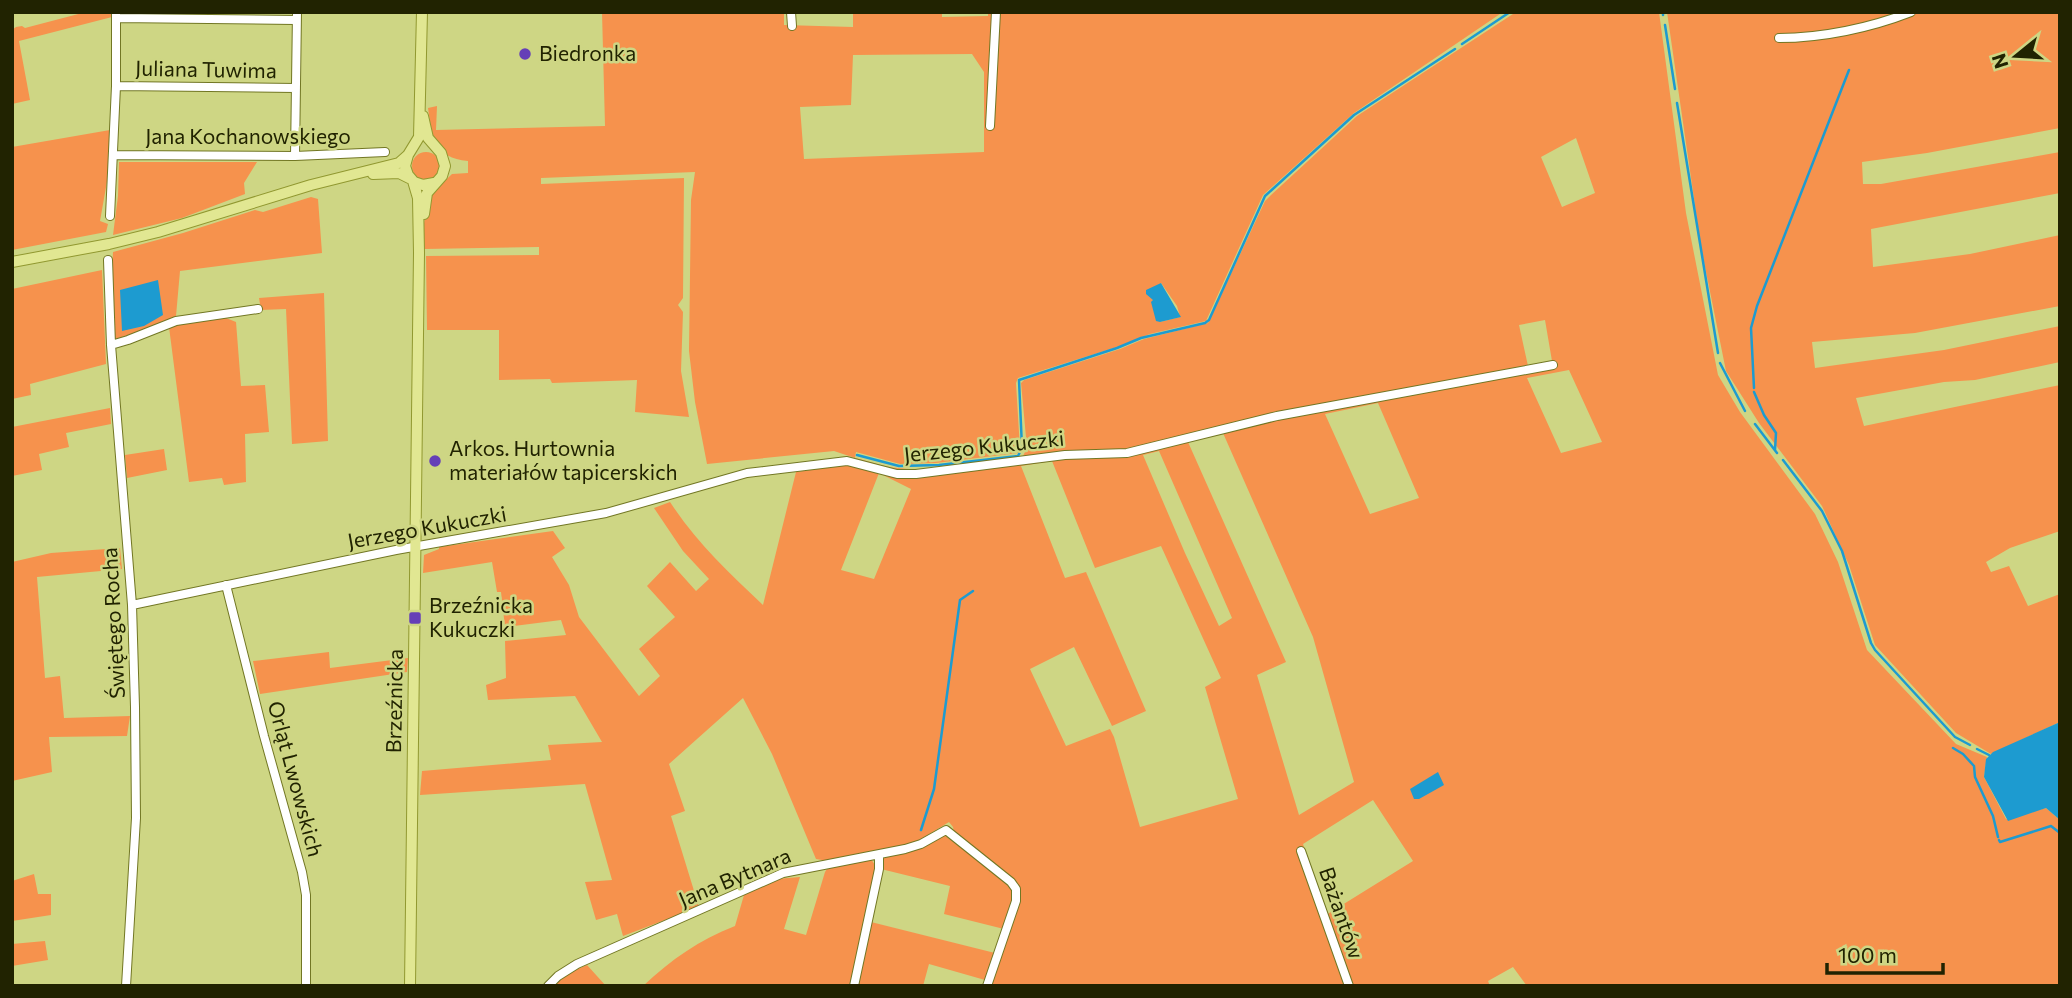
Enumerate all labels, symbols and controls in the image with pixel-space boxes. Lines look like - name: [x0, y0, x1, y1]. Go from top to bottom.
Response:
- north arrow: [1981, 21, 2051, 91]
- place label: Biedronka: [539, 40, 636, 65]
- marker: Biedronka: [517, 46, 533, 62]
- text: N: [1986, 51, 2012, 72]
- street label: Juliana Tuwima: [135, 55, 277, 82]
- street label: Jana Kochanowskiego: [145, 123, 351, 148]
- street label: Jerzego Kukuczki: [902, 425, 1065, 466]
- place label: Arkos. Hurtownia materiałów tapicerskich: [449, 435, 678, 484]
- marker: Arkos. Hurtownia materiałów tapicerskich: [427, 453, 443, 469]
- street label: Jerzego Kukuczki: [345, 500, 508, 553]
- street label: Świętego Rocha: [96, 547, 129, 699]
- place label: Brzeźnicka Kukuczki: [429, 592, 533, 641]
- marker: Brzeźnicka Kukuczki: [407, 610, 423, 626]
- street label: Brzeźnicka: [380, 649, 407, 753]
- street label: Orląt Lwowskich: [264, 698, 329, 859]
- street label: Jana Bytnara: [675, 842, 794, 911]
- street label: Bażantów: [1315, 863, 1370, 962]
- scale bar: [1827, 932, 1942, 976]
- text: 100 m: [1838, 942, 1897, 967]

